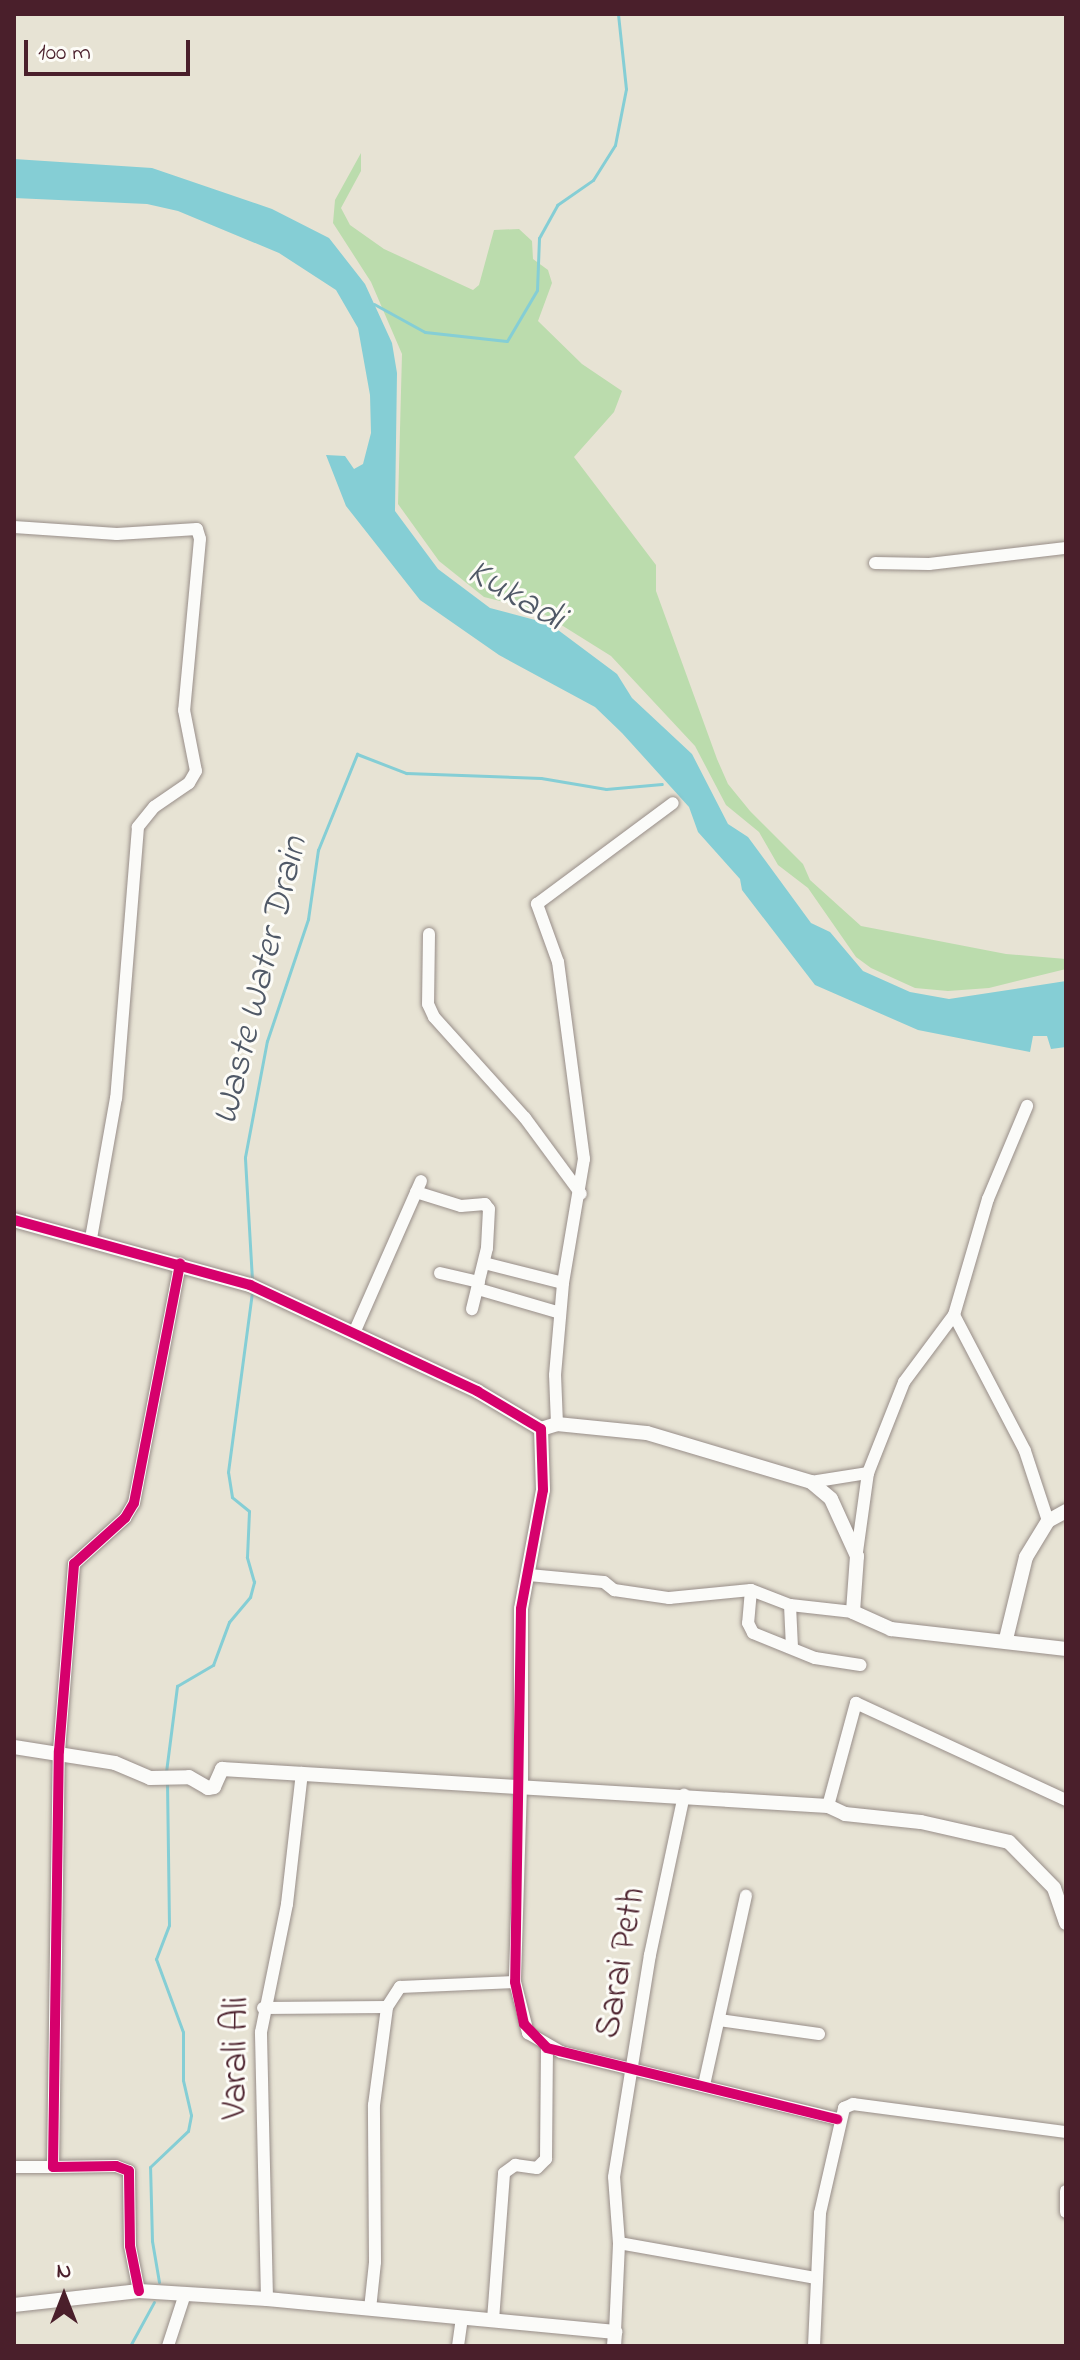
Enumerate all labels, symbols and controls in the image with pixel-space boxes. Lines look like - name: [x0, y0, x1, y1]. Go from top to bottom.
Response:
- scale bar: [28, 24, 194, 74]
- text: 100 m: [38, 36, 91, 71]
- water label: Kukadi: [458, 551, 572, 643]
- water label: Waste Water Drain: [204, 832, 320, 1130]
- street label: Sarai Peth: [587, 1884, 657, 2042]
- street label: Varali Ali: [214, 1996, 260, 2120]
- north arrow: [24, 2256, 104, 2336]
- text: N: [57, 2256, 71, 2288]

